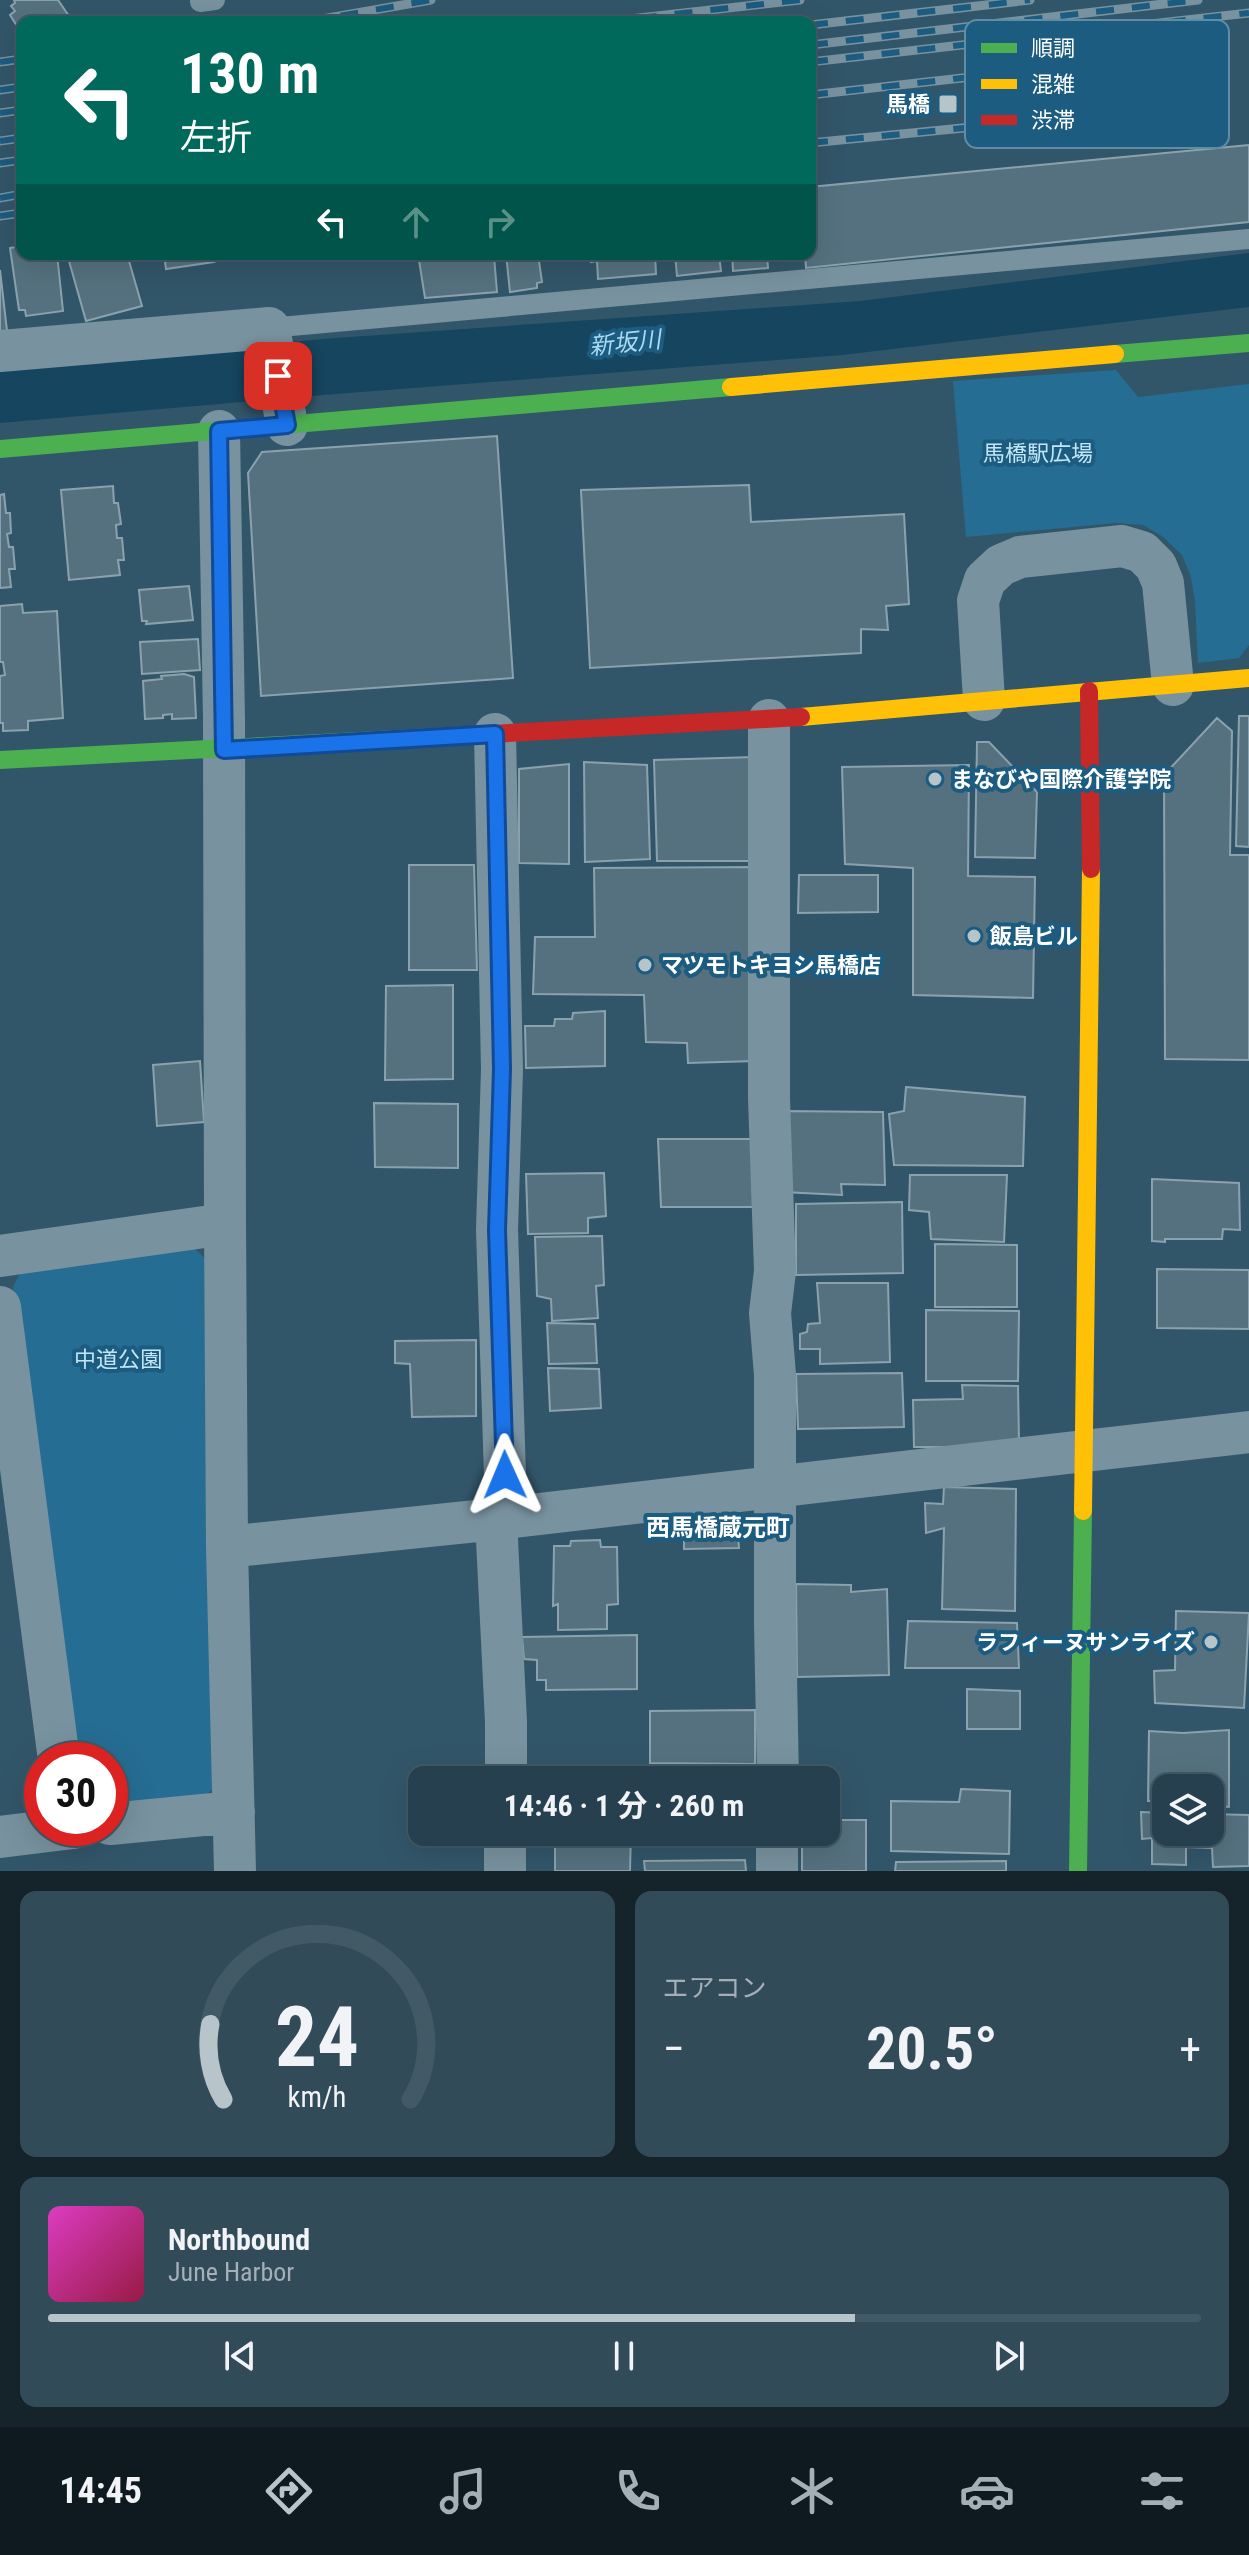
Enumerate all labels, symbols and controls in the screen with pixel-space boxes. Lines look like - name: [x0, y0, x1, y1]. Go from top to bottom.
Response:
- legend: [965, 20, 1229, 148]
- text: 順調: [1031, 36, 1075, 61]
- text: 130 m: [180, 41, 319, 107]
- icon: left: [48, 48, 152, 152]
- text: 混雑: [1031, 72, 1075, 97]
- place label: 馬橋: [886, 92, 930, 117]
- marker: 馬橋: [937, 93, 959, 115]
- text: 渋滞: [1031, 108, 1075, 133]
- text: 左折: [180, 117, 252, 159]
- icon: left: [310, 200, 354, 244]
- icon: ahead: [394, 200, 438, 244]
- icon: right: [478, 200, 522, 244]
- water label: 新坂川: [588, 325, 665, 361]
- pin: [244, 342, 312, 410]
- icon: arrive: [256, 354, 300, 398]
- park label: 馬橋駅広場: [983, 441, 1093, 466]
- place label: まなびや国際介護学院: [951, 767, 1171, 792]
- marker: まなびや国際介護学院: [926, 770, 944, 788]
- place label: 飯島ビル: [989, 924, 1078, 949]
- marker: 飯島ビル: [965, 927, 983, 945]
- place label: マツモトキヨシ馬橋店: [661, 953, 881, 978]
- marker: マツモトキヨシ馬橋店: [636, 956, 654, 974]
- park label: 中道公園: [74, 1347, 162, 1372]
- position arrow: [463, 1433, 547, 1517]
- district label: 西馬橋蔵元町: [646, 1514, 790, 1542]
- place label: ラフィーヌサンライズ: [976, 1630, 1195, 1655]
- marker: ラフィーヌサンライズ: [1202, 1633, 1220, 1651]
- speed limit sign: 30: [24, 1742, 128, 1846]
- map controls: [1152, 1774, 1224, 1846]
- button: layers: [1152, 1774, 1224, 1846]
- text: 14:46 · 1 分 · 260 m: [504, 1788, 744, 1823]
- text: エアコン: [663, 1973, 767, 2003]
- text: 24: [275, 1989, 359, 2086]
- text: 20.5°: [866, 2013, 998, 2084]
- text: −: [663, 2023, 685, 2075]
- text: +: [1179, 2023, 1201, 2075]
- text: km/h: [288, 2080, 347, 2114]
- text: Northbound: [168, 2222, 310, 2257]
- text: June Harbor: [168, 2257, 294, 2287]
- icon: previous: [218, 2334, 262, 2378]
- icon: pause: [602, 2334, 646, 2378]
- icon: next: [987, 2334, 1031, 2378]
- icon: directions: [261, 2463, 317, 2519]
- icon: music: [435, 2463, 491, 2519]
- icon: phone: [610, 2463, 666, 2519]
- icon: climate: [784, 2463, 840, 2519]
- icon: car: [959, 2463, 1015, 2519]
- icon: filters: [1134, 2463, 1190, 2519]
- text: 14:45: [59, 2470, 142, 2512]

